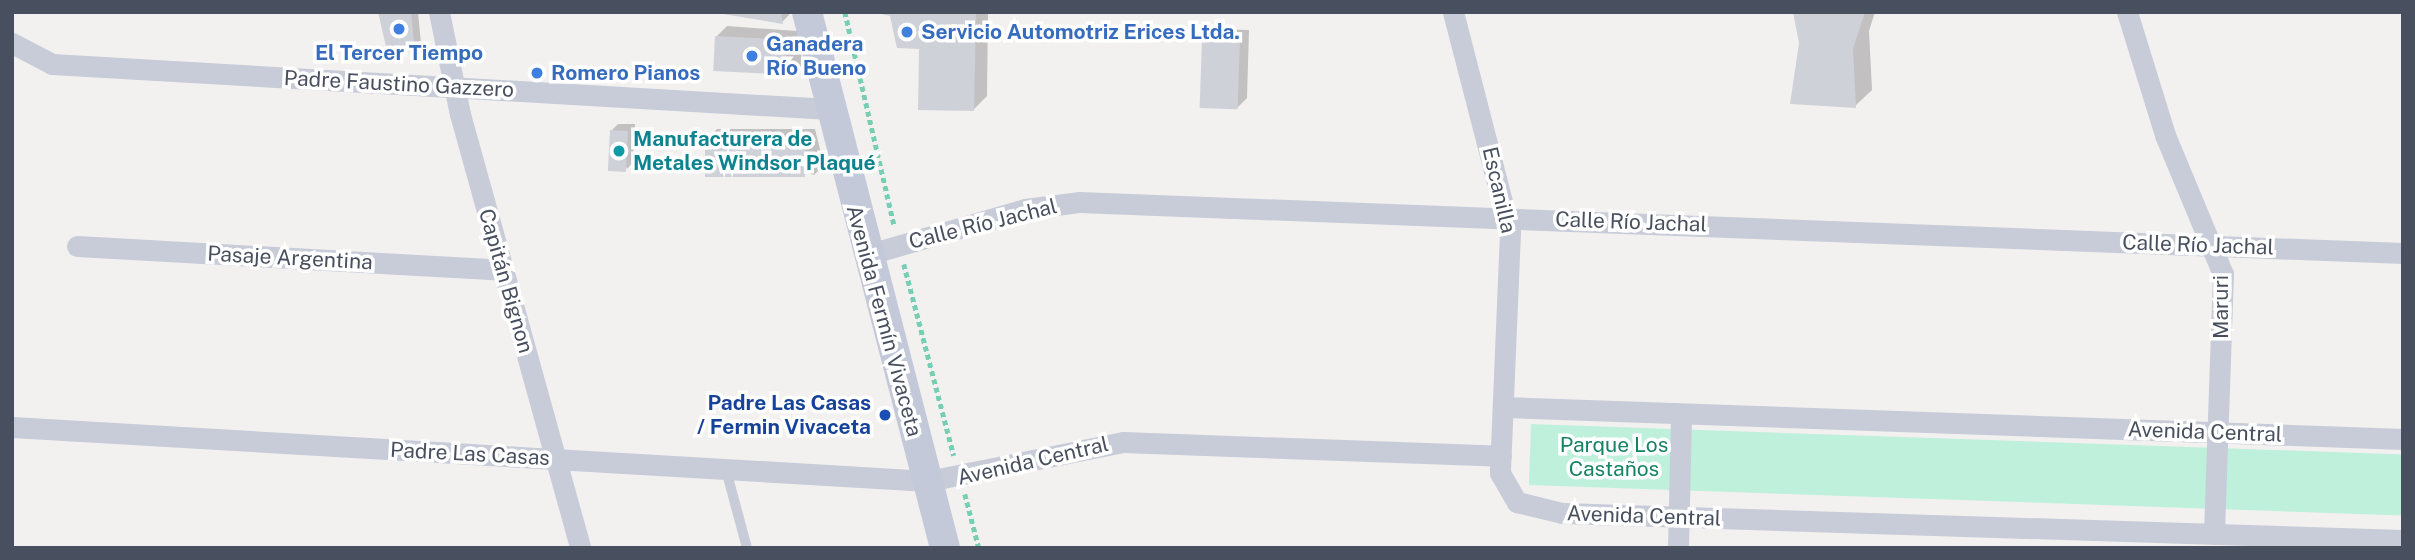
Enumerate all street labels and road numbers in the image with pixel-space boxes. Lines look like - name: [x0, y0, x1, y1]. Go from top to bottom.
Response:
- street label: Padre Faustino Gazzero: [283, 65, 515, 103]
- street label: Escanilla: [1477, 144, 1521, 236]
- street label: Calle Río Jachal: [906, 193, 1060, 255]
- street label: Avenida Fermín Vivaceta: [841, 202, 927, 440]
- street label: Capitán Bignon: [473, 206, 539, 356]
- street label: Calle Río Jachal: [1555, 207, 1707, 237]
- street label: Calle Río Jachal: [2122, 230, 2274, 260]
- street label: Pasaje Argentina: [207, 241, 373, 275]
- street label: Maruri: [2208, 275, 2234, 339]
- street label: Avenida Central: [2127, 417, 2283, 447]
- street label: Avenida Central: [955, 431, 1111, 491]
- street label: Padre Las Casas: [389, 437, 551, 471]
- street label: Avenida Central: [1566, 501, 1722, 531]

